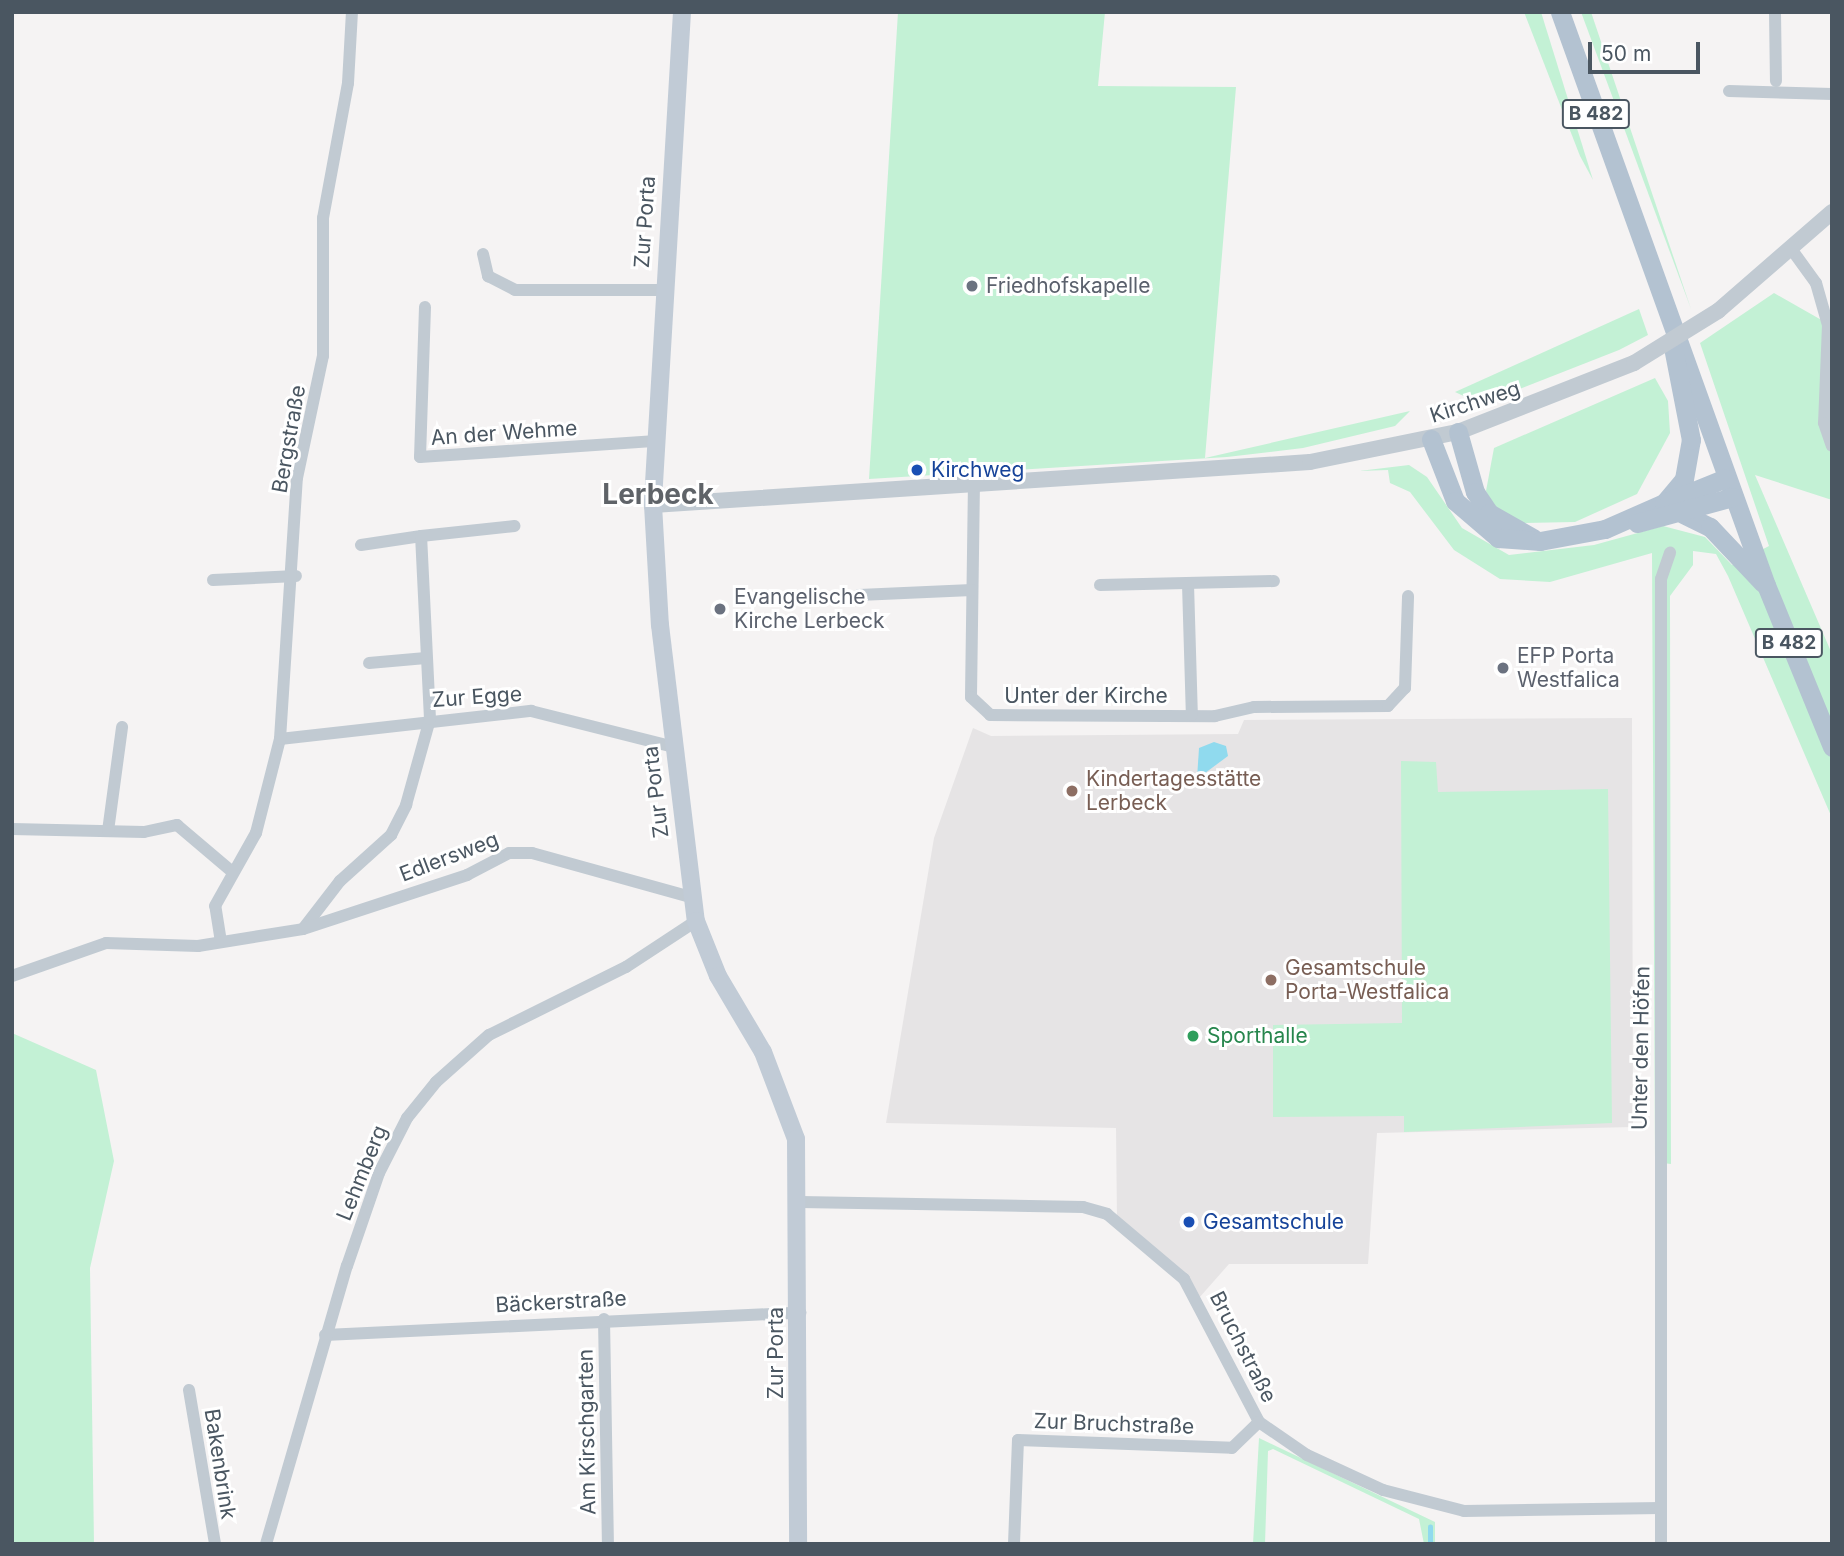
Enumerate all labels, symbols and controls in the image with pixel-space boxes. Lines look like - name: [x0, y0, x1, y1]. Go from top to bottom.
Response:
- scale bar: [1592, 28, 1704, 72]
- text: 50 m: [1601, 41, 1651, 66]
- road number: B 482: [1561, 98, 1631, 130]
- street label: Zur Porta: [629, 175, 661, 269]
- place label: Friedhofskapelle: [986, 273, 1150, 299]
- marker: Friedhofskapelle: [964, 278, 980, 294]
- street label: Kirchweg: [1427, 376, 1523, 428]
- street label: Bergstraße: [267, 383, 311, 495]
- street label: An der Wehme: [430, 415, 578, 451]
- place label: Kirchweg: [931, 457, 1024, 483]
- marker: Kirchweg: [909, 462, 925, 478]
- district label: Lerbeck: [602, 477, 714, 511]
- place label: Evangelische Kirche Lerbeck: [734, 584, 885, 634]
- marker: Evangelische Kirche Lerbeck: [712, 601, 728, 617]
- road number: B 482: [1754, 628, 1824, 658]
- place label: EFP Porta Westfalica: [1517, 643, 1620, 693]
- marker: EFP Porta Westfalica: [1495, 660, 1511, 676]
- street label: Zur Egge: [431, 681, 523, 713]
- street label: Unter der Kirche: [1004, 683, 1168, 709]
- street label: Zur Porta: [638, 745, 674, 839]
- place label: Kindertagesstätte Lerbeck: [1086, 766, 1261, 816]
- marker: Kindertagesstätte Lerbeck: [1064, 783, 1080, 799]
- street label: Edlersweg: [396, 827, 502, 887]
- place label: Gesamtschule Porta-Westfalica: [1285, 955, 1449, 1005]
- street label: Unter den Höfen: [1627, 966, 1655, 1130]
- marker: Gesamtschule Porta-Westfalica: [1263, 972, 1279, 988]
- place label: Sporthalle: [1207, 1023, 1308, 1049]
- marker: Sporthalle: [1185, 1028, 1201, 1044]
- street label: Lehmberg: [331, 1122, 393, 1224]
- place label: Gesamtschule: [1203, 1209, 1344, 1235]
- marker: Gesamtschule: [1181, 1214, 1197, 1230]
- street label: Bäckerstraße: [495, 1286, 627, 1318]
- street label: Bruchstraße: [1204, 1287, 1282, 1407]
- street label: Zur Porta: [763, 1307, 789, 1399]
- street label: Am Kirschgarten: [573, 1349, 601, 1515]
- street label: Bakenbrink: [199, 1407, 241, 1521]
- street label: Zur Bruchstraße: [1033, 1409, 1195, 1439]

